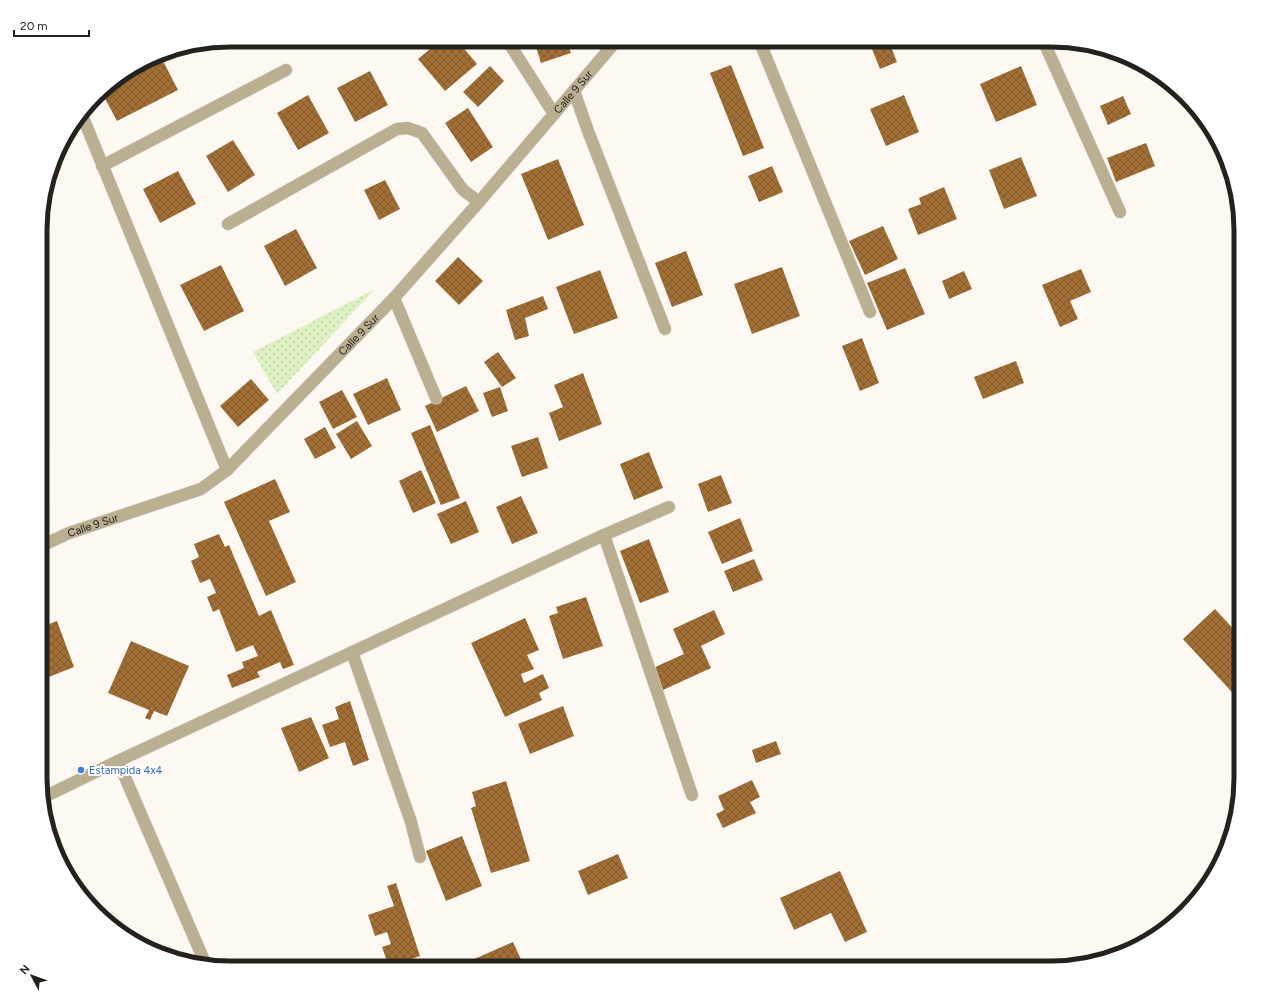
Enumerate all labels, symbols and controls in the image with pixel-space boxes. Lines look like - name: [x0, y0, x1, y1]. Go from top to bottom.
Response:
- scale bar: [14, 12, 89, 38]
- text: 20 m: [20, 19, 48, 33]
- street label: Calle 9 Sur: [551, 68, 596, 116]
- street label: Calle 9 Sur: [336, 311, 382, 358]
- street label: Calle 9 Sur: [66, 511, 120, 540]
- place label: Estampida 4x4: [89, 764, 163, 777]
- marker: Estampida 4x4: [76, 765, 86, 775]
- north arrow: [12, 956, 52, 996]
- text: N: [17, 962, 33, 977]

